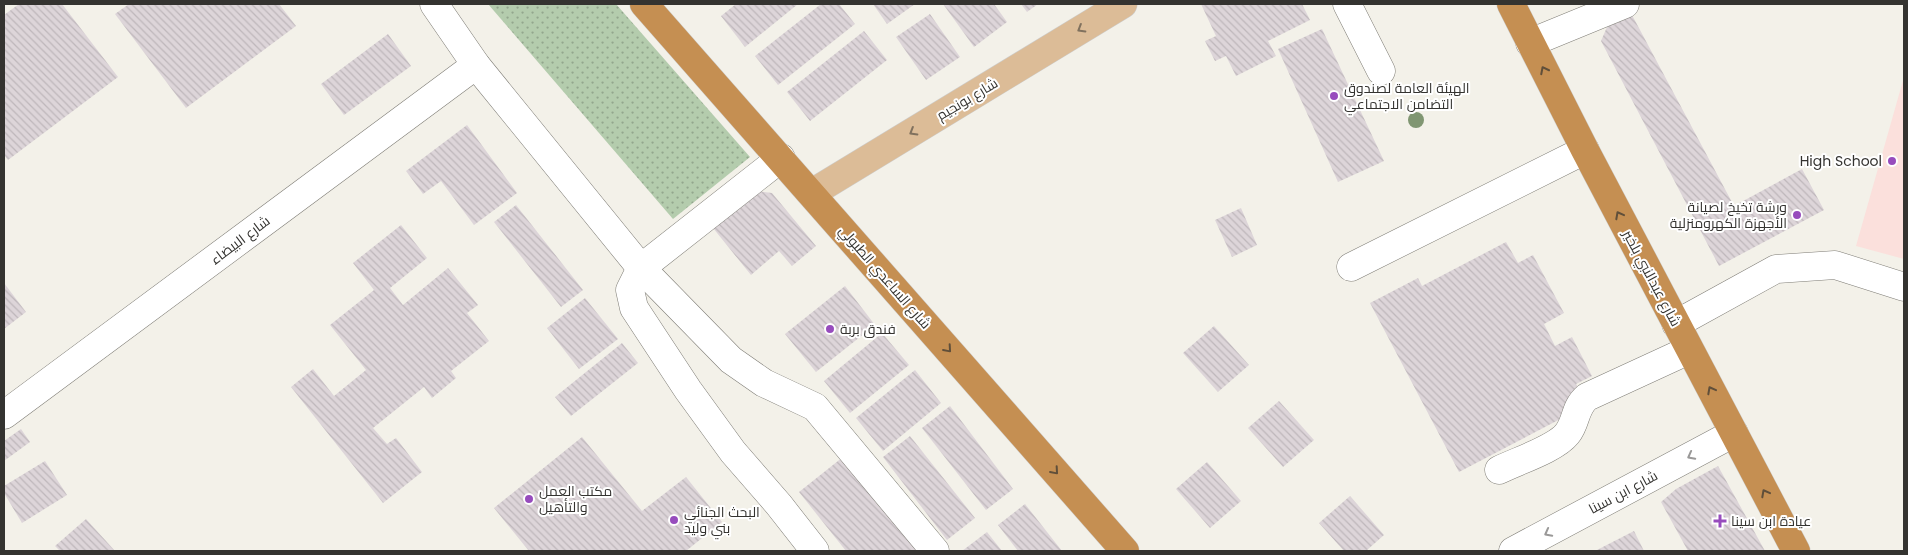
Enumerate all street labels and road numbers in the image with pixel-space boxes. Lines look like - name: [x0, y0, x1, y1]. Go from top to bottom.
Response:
- street label: شارع بونجيم: [933, 73, 1001, 125]
- street label: شارع البيضاء: [206, 211, 274, 269]
- street label: شارع الساعدي الطبولي: [833, 221, 936, 334]
- street label: شارع عبدالنبي بلخير: [1616, 225, 1686, 331]
- street label: شارع ابن سينا: [1585, 465, 1661, 519]

